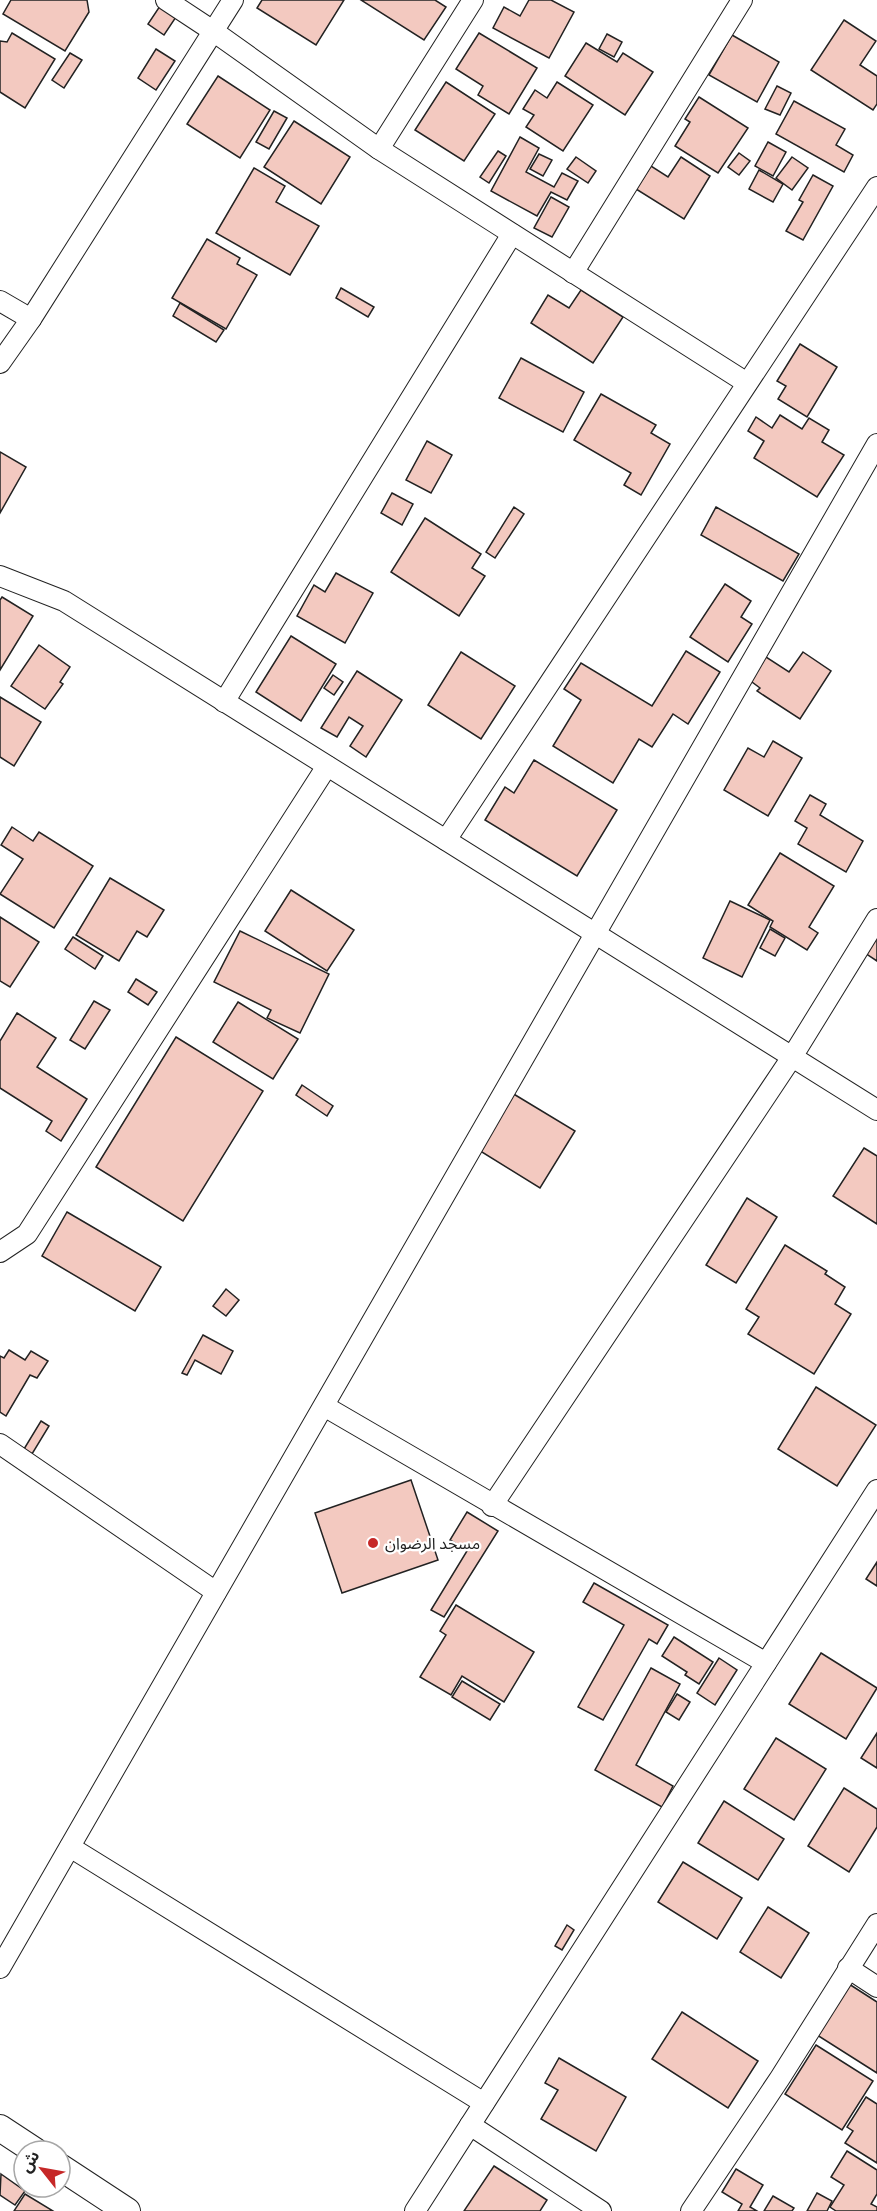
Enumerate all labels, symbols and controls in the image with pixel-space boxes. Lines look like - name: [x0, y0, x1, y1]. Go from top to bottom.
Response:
- place label: مسجد الرضوان: [385, 1533, 480, 1553]
- marker: مسجد الرضوان: [366, 1536, 380, 1550]
- north arrow: [12, 2139, 72, 2199]
- text: ش: [15, 2147, 43, 2176]

